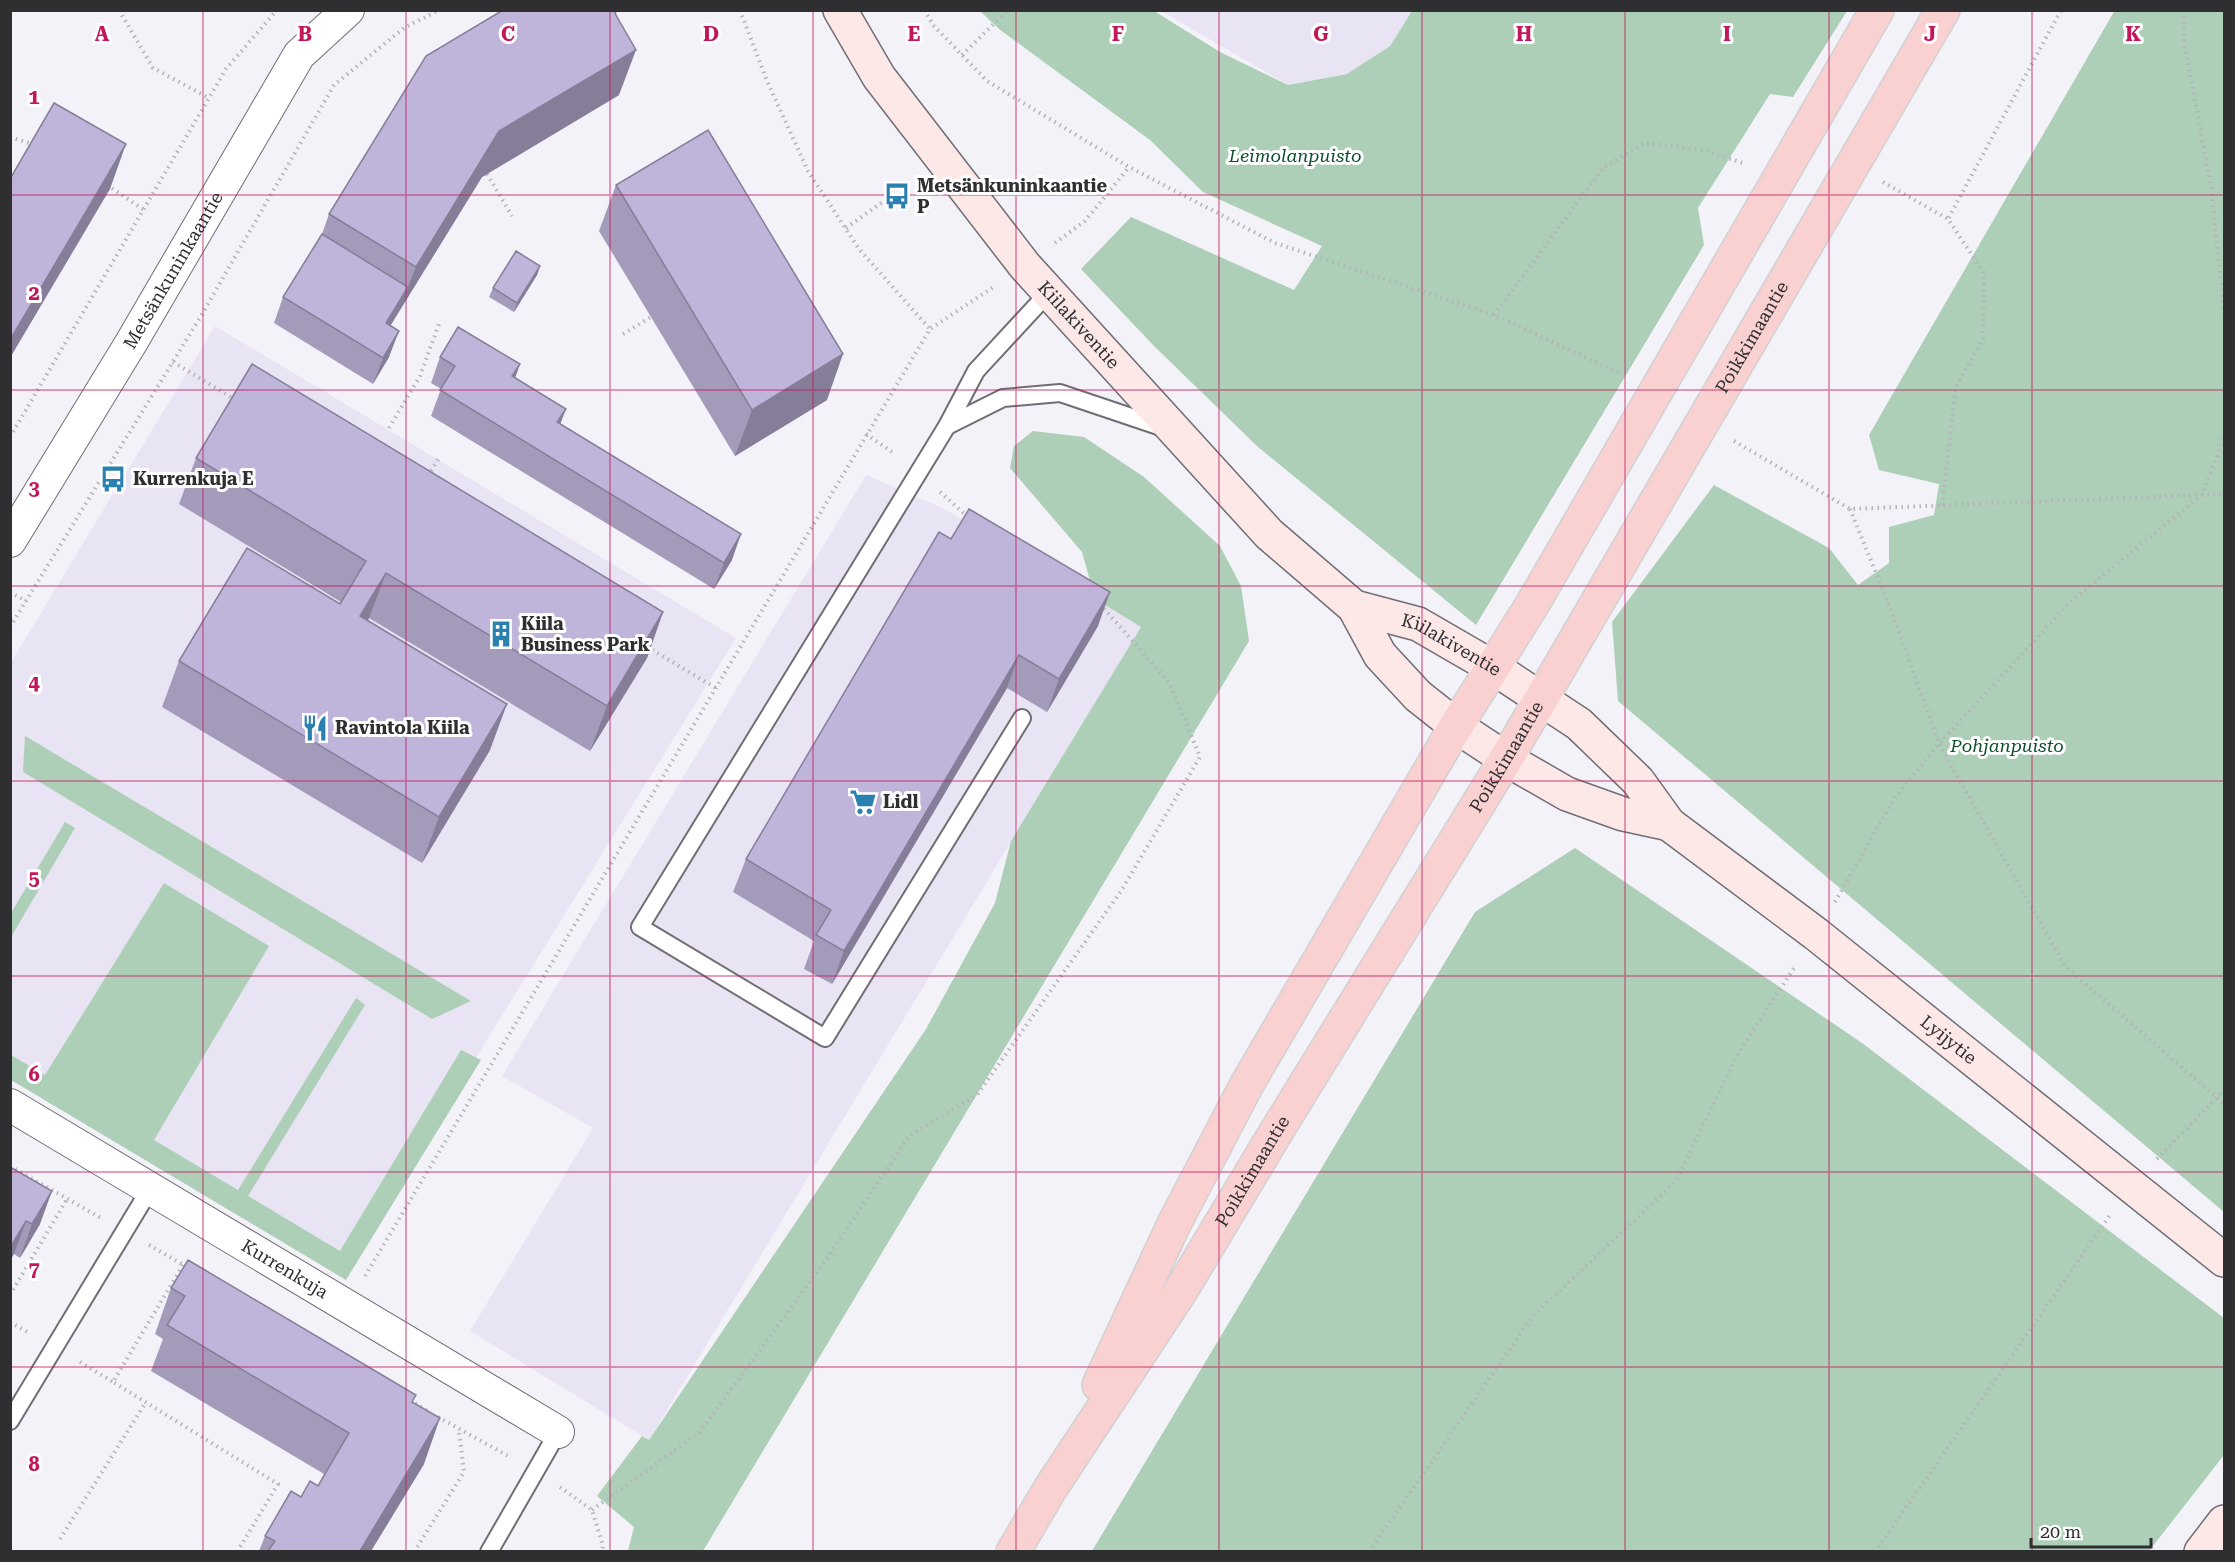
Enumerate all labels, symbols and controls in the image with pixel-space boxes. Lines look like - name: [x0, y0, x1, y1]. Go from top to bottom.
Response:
- text: A: [95, 22, 110, 46]
- text: B: [298, 22, 312, 46]
- text: C: [501, 22, 515, 46]
- text: D: [703, 22, 719, 46]
- text: E: [908, 22, 921, 46]
- text: F: [1112, 22, 1124, 46]
- text: G: [1313, 22, 1329, 46]
- text: H: [1516, 22, 1532, 46]
- text: I: [1723, 22, 1731, 46]
- text: J: [1924, 22, 1936, 46]
- text: K: [2125, 22, 2141, 46]
- text: 1: [28, 85, 40, 109]
- park label: Leimolanpuisto: [1228, 145, 1361, 166]
- place label: Metsänkuninkaantie P: [917, 175, 1108, 217]
- bus stop icon: Metsänkuninkaantie P: [882, 181, 912, 211]
- street label: Metsänkuninkaantie: [119, 188, 227, 353]
- street label: Kiilakiventie: [1034, 276, 1124, 373]
- street label: Poikkimaantie: [1711, 277, 1792, 397]
- text: 2: [28, 281, 40, 305]
- bus stop icon: Kurrenkuja E: [98, 464, 128, 494]
- place label: Kurrenkuja E: [133, 468, 254, 489]
- text: 3: [28, 476, 40, 500]
- street label: Kiilakiventie: [1399, 609, 1506, 680]
- place label: Kiila Business Park: [521, 613, 651, 655]
- building icon: Kiila Business Park: [486, 619, 516, 649]
- text: 4: [28, 671, 40, 695]
- street label: Poikkimaantie: [1465, 697, 1547, 816]
- restaurant icon: Ravintola Kiila: [300, 713, 330, 743]
- place label: Ravintola Kiila: [335, 717, 470, 738]
- park label: Pohjanpuisto: [1949, 735, 2064, 756]
- supermarket icon: Lidl: [848, 787, 878, 817]
- place label: Lidl: [883, 791, 918, 812]
- text: 5: [28, 866, 40, 890]
- street label: Lyijytie: [1916, 1011, 1981, 1068]
- text: 6: [28, 1062, 40, 1086]
- street label: Poikkimaantie: [1211, 1111, 1294, 1230]
- street label: Kurrenkuja: [238, 1235, 332, 1303]
- text: 7: [28, 1257, 40, 1281]
- text: 8: [28, 1452, 40, 1476]
- scale bar: [2031, 1511, 2151, 1549]
- text: 20 m: [2040, 1521, 2081, 1542]

